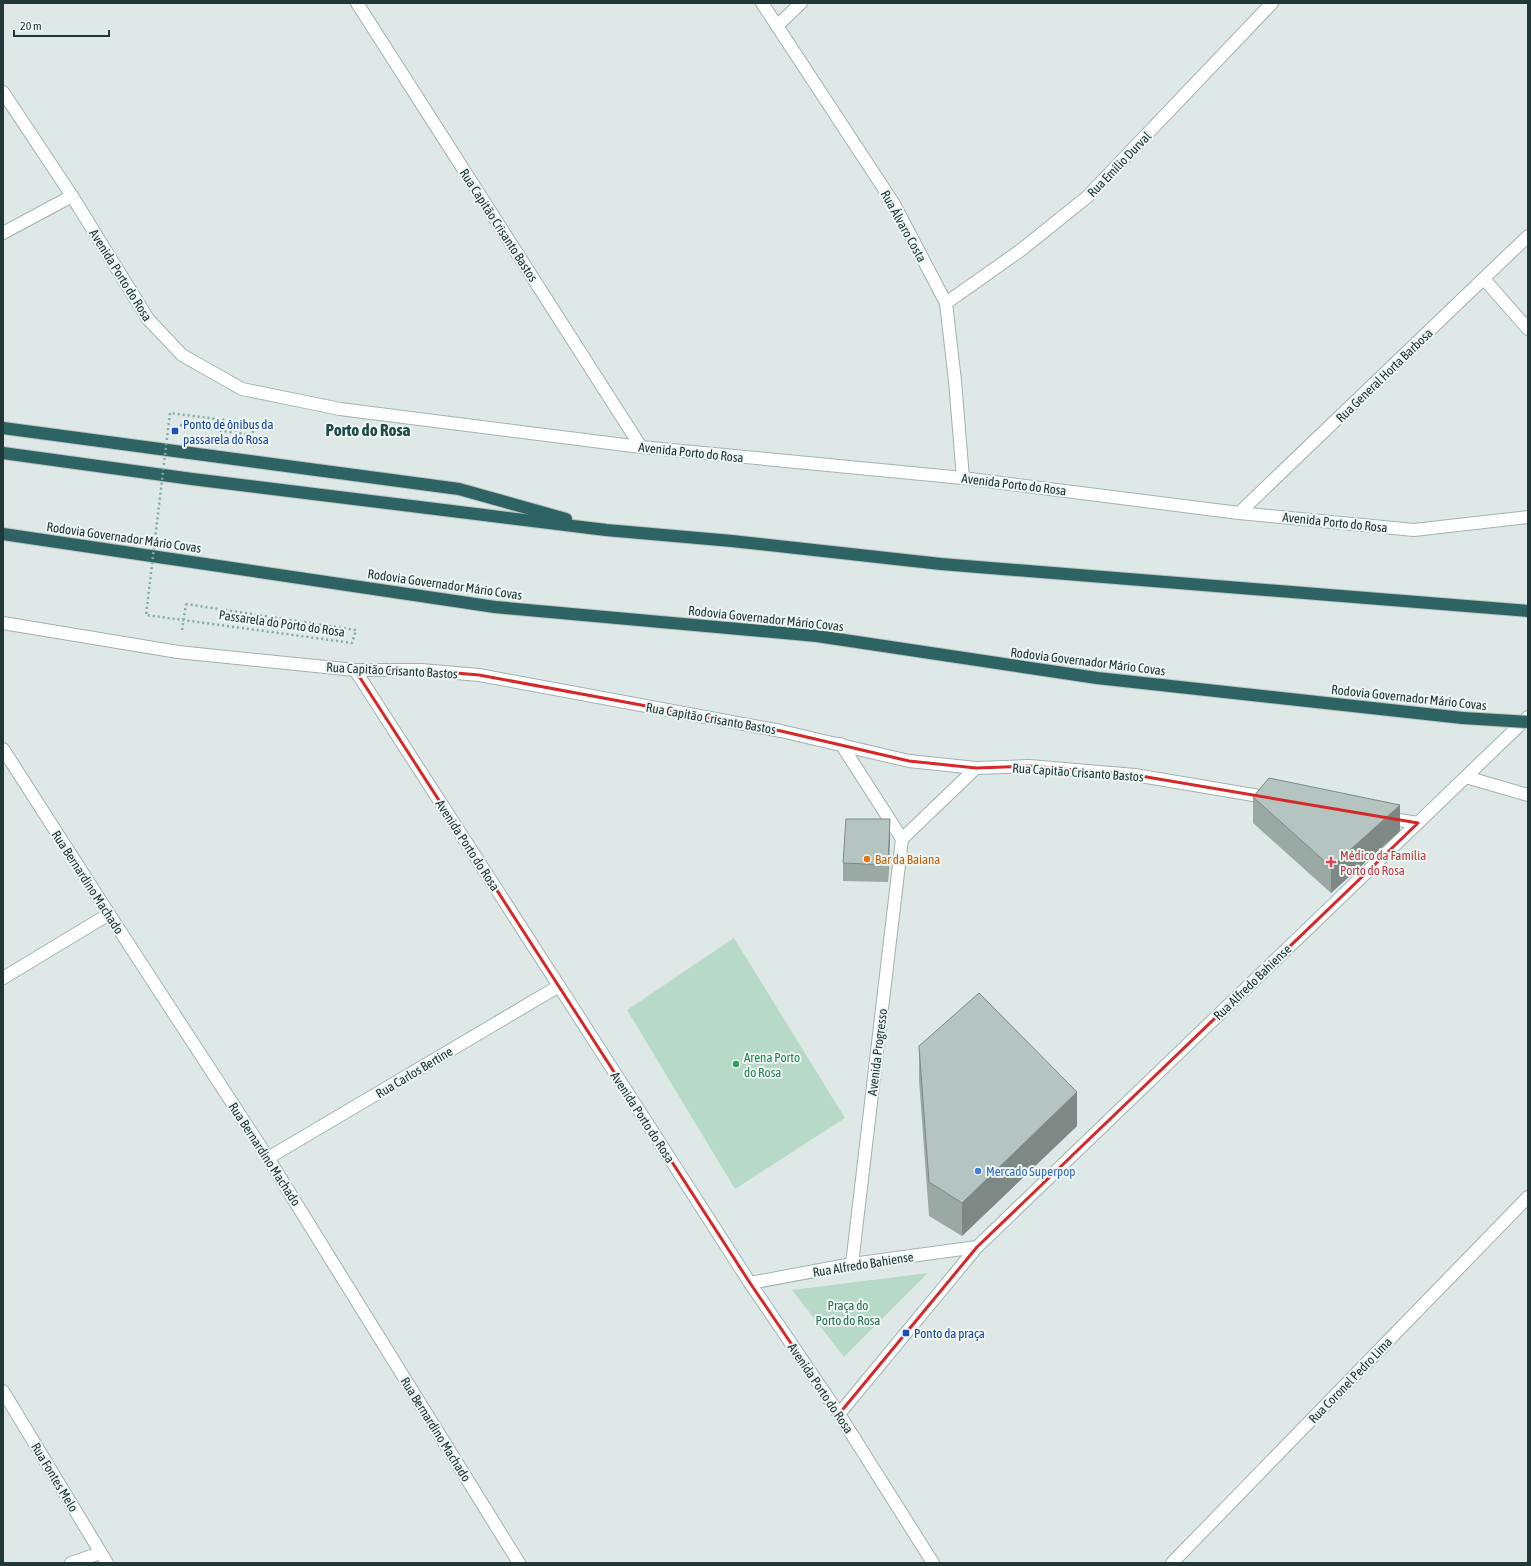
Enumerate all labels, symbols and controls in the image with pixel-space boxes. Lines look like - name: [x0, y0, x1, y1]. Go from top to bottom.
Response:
- scale bar: [14, 12, 109, 38]
- text: 20 m: [20, 19, 42, 33]
- street label: Rua Emílio Durval: [1084, 128, 1155, 200]
- street label: Rua Capitão Crisanto Bastos: [456, 166, 541, 285]
- street label: Rua Álvaro Costa: [878, 188, 929, 265]
- street label: Avenida Porto do Rosa: [86, 226, 155, 324]
- street label: Rua General Horta Barbosa: [1333, 325, 1436, 425]
- place label: Ponto de ônibus da passarela do Rosa: [183, 417, 273, 447]
- district label: Porto do Rosa: [326, 420, 410, 440]
- marker: Ponto de ônibus da passarela do Rosa: [170, 426, 180, 436]
- street label: Avenida Porto do Rosa: [638, 440, 744, 465]
- street label: Avenida Porto do Rosa: [961, 471, 1067, 498]
- street label: Avenida Porto do Rosa: [1282, 510, 1388, 535]
- street label: Rodovia Governador Mário Covas: [46, 519, 203, 556]
- street label: Rodovia Governador Mário Covas: [367, 566, 524, 603]
- street label: Rodovia Governador Mário Covas: [688, 603, 845, 634]
- street label: Passarela do Porto do Rosa: [218, 607, 346, 640]
- street label: Rodovia Governador Mário Covas: [1010, 645, 1167, 679]
- street label: Rua Capitão Crisanto Bastos: [326, 660, 458, 681]
- street label: Rodovia Governador Mário Covas: [1331, 682, 1488, 713]
- street label: Rua Capitão Crisanto Bastos: [645, 700, 777, 737]
- street label: Rua Capitão Crisanto Bastos: [1012, 760, 1145, 785]
- street label: Avenida Porto do Rosa: [433, 797, 503, 894]
- street label: Rua Bernardino Machado: [49, 828, 127, 937]
- place label: Médico da Família Porto do Rosa: [1340, 848, 1426, 878]
- place label: Bar da Baiana: [875, 852, 940, 867]
- marker: Bar da Baiana: [862, 854, 872, 864]
- marker: Médico da Família Porto do Rosa: [1325, 856, 1337, 868]
- street label: Rua Alfredo Bahiense: [1210, 941, 1294, 1023]
- street label: Avenida Progresso: [865, 1008, 890, 1097]
- street label: Rua Carlos Bertine: [373, 1044, 455, 1101]
- place label: Arena Porto do Rosa: [744, 1050, 800, 1080]
- marker: Arena Porto do Rosa: [731, 1059, 741, 1069]
- street label: Avenida Porto do Rosa: [608, 1069, 678, 1166]
- street label: Rua Bernardino Machado: [226, 1100, 304, 1209]
- place label: Mercado Superpop: [986, 1164, 1075, 1179]
- marker: Mercado Superpop: [973, 1166, 983, 1176]
- street label: Rua Alfredo Bahiense: [812, 1249, 915, 1280]
- park label: Praça do Porto do Rosa: [816, 1298, 880, 1328]
- place label: Ponto da praça: [914, 1326, 985, 1341]
- marker: Ponto da praça: [901, 1328, 911, 1338]
- street label: Rua Coronel Pedro Lima: [1306, 1334, 1395, 1426]
- street label: Avenida Porto do Rosa: [785, 1340, 856, 1436]
- street label: Rua Bernardino Machado: [397, 1374, 474, 1484]
- street label: Rua Fontes Melo: [28, 1440, 81, 1515]

